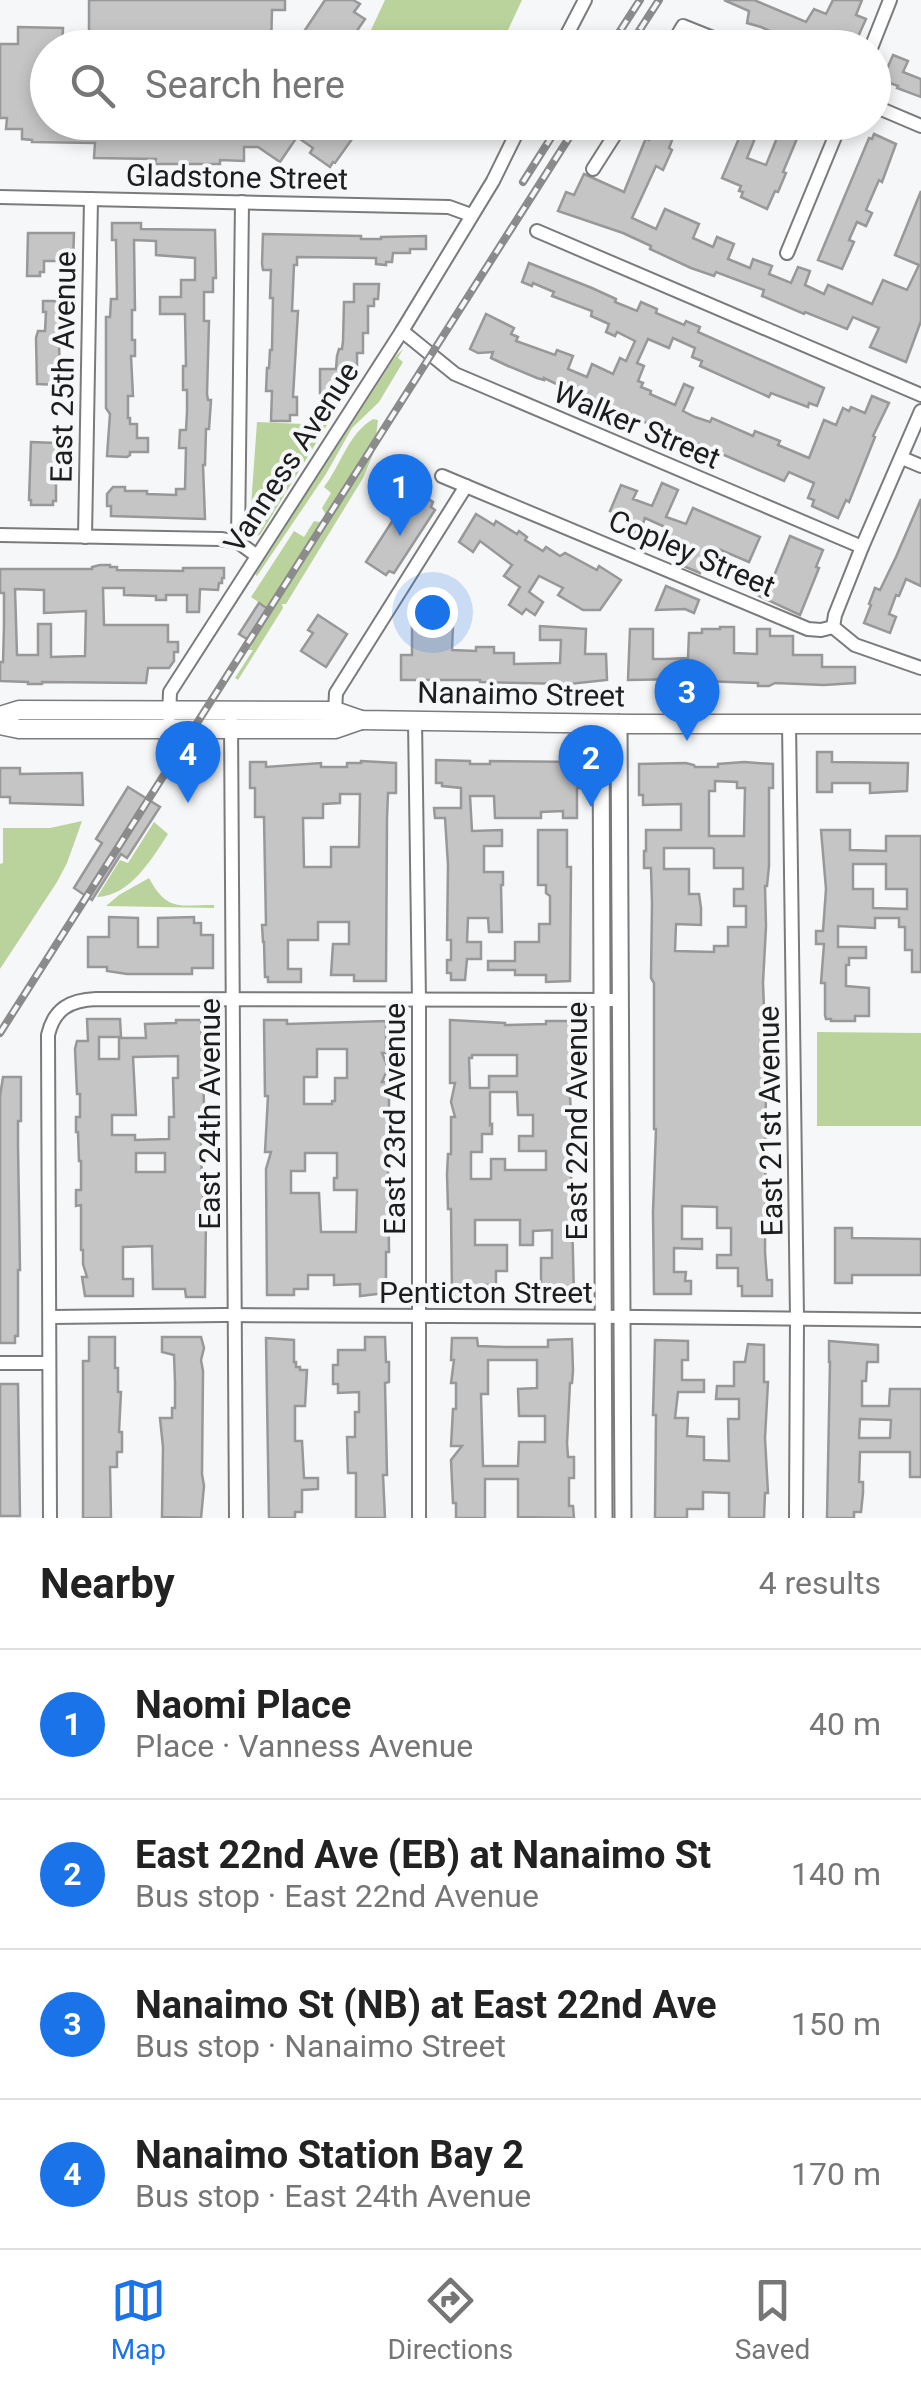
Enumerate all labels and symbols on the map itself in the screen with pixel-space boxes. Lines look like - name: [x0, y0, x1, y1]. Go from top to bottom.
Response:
- street label: Gladstone Street: [126, 158, 348, 196]
- street label: East 25th Avenue: [43, 251, 83, 483]
- street label: Vanness Avenue: [216, 355, 366, 559]
- street label: Walker Street: [549, 374, 725, 476]
- pin: 1: [368, 454, 432, 536]
- street label: Copley Street: [604, 502, 780, 604]
- your location: [407, 587, 458, 638]
- pin: 3: [654, 658, 720, 741]
- street label: Nanaimo Street: [417, 675, 625, 713]
- pin: 4: [156, 720, 220, 803]
- pin: 2: [558, 724, 624, 807]
- street label: East 24th Avenue: [192, 998, 227, 1230]
- street label: East 22nd Avenue: [559, 1002, 594, 1240]
- street label: East 23rd Avenue: [377, 1003, 412, 1235]
- street label: East 21st Avenue: [750, 1005, 790, 1237]
- street label: Penticton Street: [379, 1275, 593, 1310]

